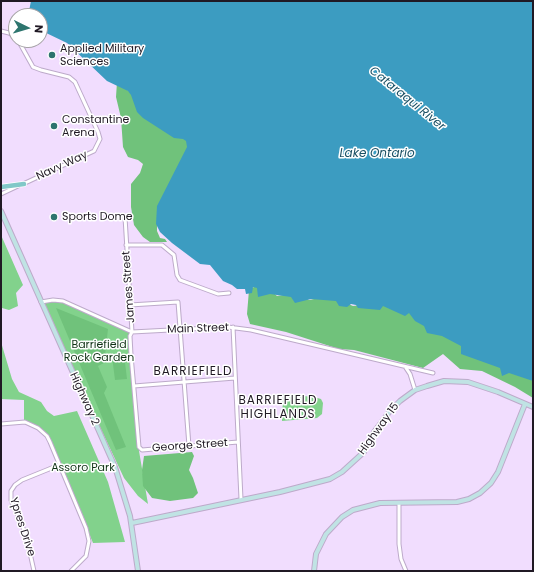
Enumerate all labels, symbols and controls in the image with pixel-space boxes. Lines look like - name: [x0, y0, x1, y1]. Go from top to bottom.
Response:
- north arrow: [8, 8, 48, 48]
- text: N: [31, 24, 47, 34]
- place label: Applied Military Sciences: [60, 42, 144, 68]
- marker: Applied Military Sciences: [47, 50, 57, 60]
- water label: Cataraqui River: [366, 64, 448, 134]
- place label: Constantine Arena: [62, 113, 129, 139]
- marker: Constantine Arena: [49, 121, 59, 131]
- water label: Lake Ontario: [339, 147, 415, 161]
- street label: Navy Way: [34, 148, 90, 184]
- place label: Sports Dome: [62, 210, 133, 224]
- marker: Sports Dome: [49, 212, 59, 222]
- street label: James Street: [120, 250, 138, 324]
- street label: Main Street: [167, 321, 229, 337]
- park label: Barriefield Rock Garden: [64, 338, 134, 364]
- district label: BARRIEFIELD: [154, 365, 232, 379]
- street label: Highway 2: [66, 370, 102, 428]
- district label: BARRIEFIELD HIGHLANDS: [239, 394, 317, 422]
- street label: Highway 15: [356, 401, 402, 457]
- street label: George Street: [152, 437, 228, 455]
- park label: Assoro Park: [51, 461, 115, 475]
- street label: Ypres Drive: [6, 496, 38, 558]

